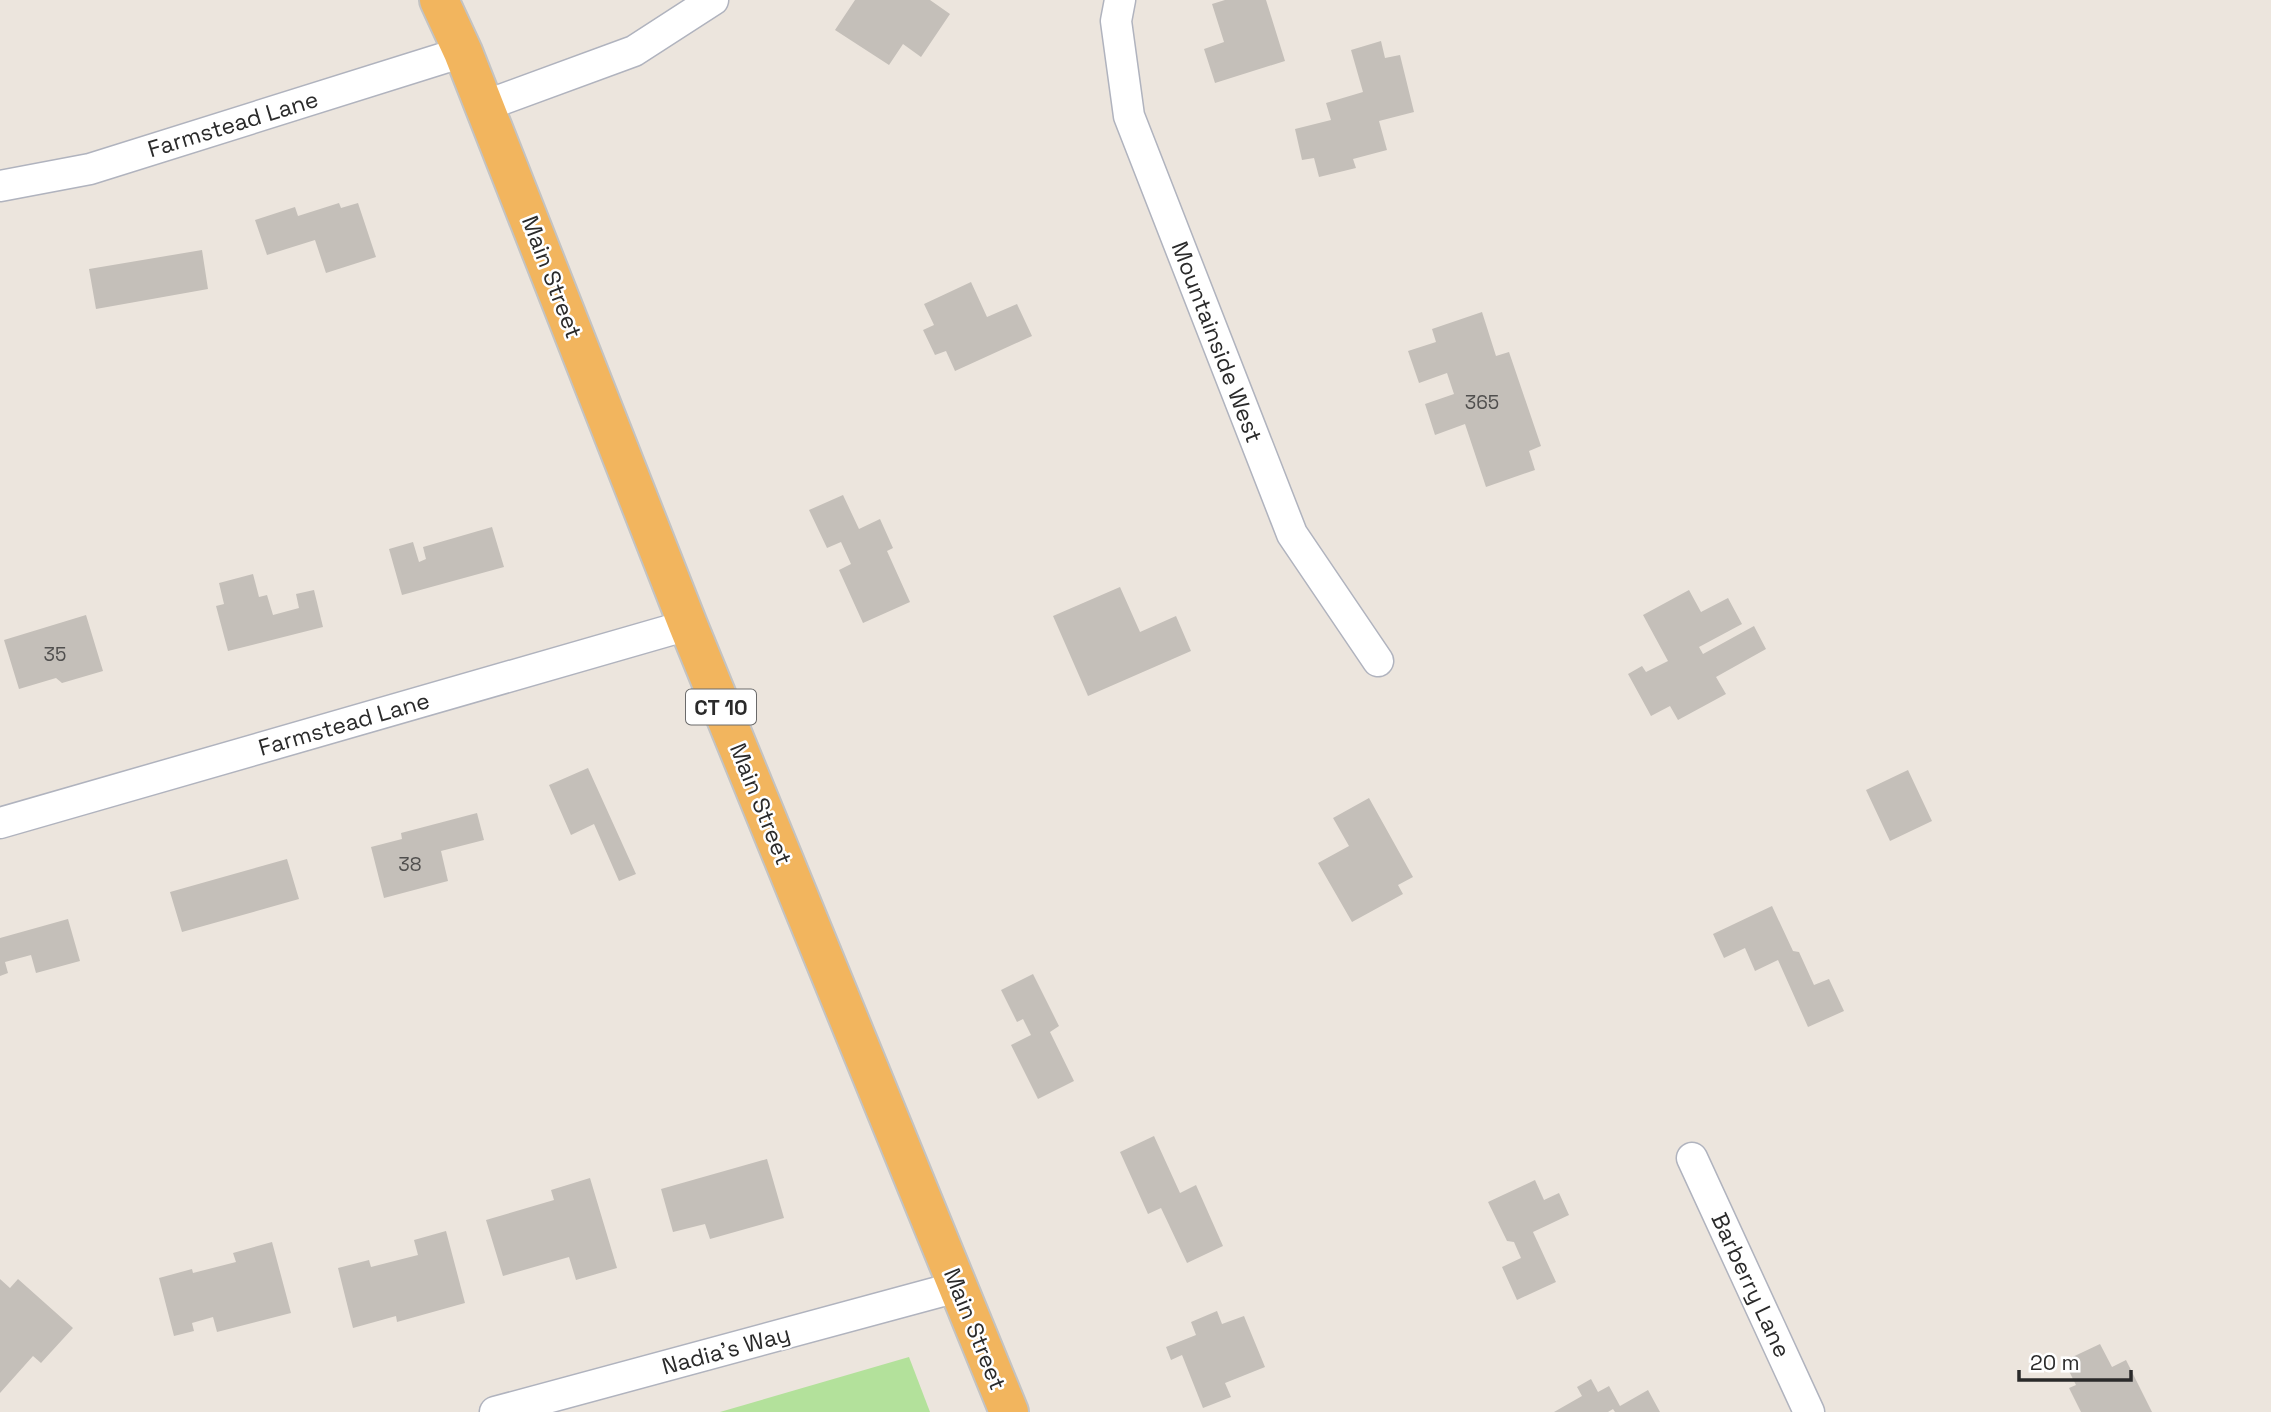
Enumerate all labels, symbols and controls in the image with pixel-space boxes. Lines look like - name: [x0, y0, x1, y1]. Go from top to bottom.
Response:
- street label: Farmstead Lane: [144, 84, 322, 164]
- street label: Main Street: [515, 211, 589, 343]
- street label: Mountainside West: [1165, 237, 1269, 447]
- house number: 365: [1465, 390, 1499, 415]
- house number: 35: [44, 642, 66, 667]
- street label: Farmstead Lane: [255, 685, 433, 763]
- road number: CT 10: [686, 690, 756, 724]
- street label: Main Street: [723, 739, 799, 869]
- house number: 38: [398, 852, 422, 877]
- street label: Barberry Lane: [1704, 1208, 1798, 1362]
- street label: Main Street: [937, 1264, 1013, 1394]
- street label: Nadia's Way: [659, 1318, 793, 1382]
- scale bar: [2019, 1338, 2131, 1382]
- text: 20 m: [2030, 1349, 2080, 1376]

